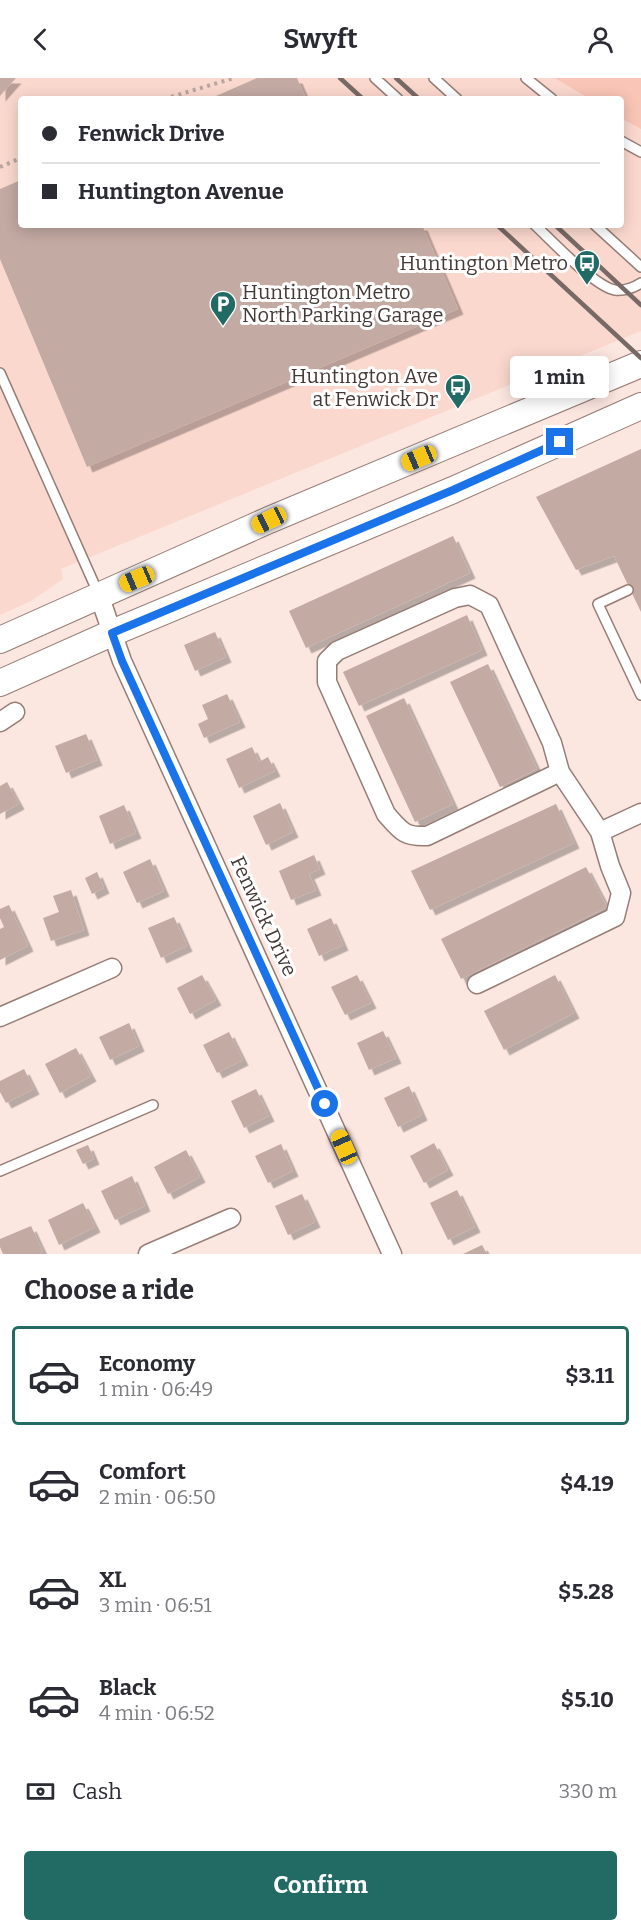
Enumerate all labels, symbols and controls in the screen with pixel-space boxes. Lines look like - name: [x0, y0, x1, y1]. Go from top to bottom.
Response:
- icon: back: [24, 23, 57, 56]
- text: Swyft: [283, 23, 358, 55]
- icon: person: [584, 23, 617, 56]
- text: Fenwick Drive: [78, 120, 225, 147]
- text: Huntington Avenue: [78, 178, 284, 205]
- bus stop icon: Huntington Metro: [572, 248, 602, 286]
- place label: Huntington Metro: [399, 251, 568, 275]
- place label: Huntington Metro North Parking Garage: [242, 280, 443, 327]
- parking icon: Huntington Metro North Parking Garage: [208, 289, 238, 327]
- callout: 1 min: [510, 355, 610, 397]
- place label: Huntington Ave at Fenwick Dr: [291, 364, 438, 411]
- text: 1 min: [534, 365, 585, 389]
- bus stop icon: Huntington Ave at Fenwick Dr: [443, 372, 473, 410]
- route end: [546, 428, 573, 455]
- car: [399, 443, 439, 473]
- car: [249, 504, 289, 536]
- car: [117, 564, 157, 594]
- street label: Fenwick Drive: [226, 852, 302, 980]
- route start: [311, 1090, 338, 1117]
- car: [328, 1127, 360, 1167]
- text: Choose a ride: [24, 1274, 194, 1306]
- icon: car: [27, 1349, 81, 1403]
- text: Economy: [99, 1350, 195, 1377]
- text: $3.11: [565, 1362, 614, 1389]
- text: 1 min · 06:49: [99, 1377, 213, 1401]
- icon: car: [27, 1457, 81, 1511]
- text: Comfort: [99, 1458, 186, 1485]
- text: $4.19: [560, 1470, 614, 1497]
- text: 2 min · 06:50: [99, 1485, 216, 1509]
- icon: car: [27, 1565, 81, 1619]
- text: XL: [99, 1566, 126, 1593]
- text: $5.28: [558, 1578, 614, 1605]
- text: 3 min · 06:51: [99, 1593, 212, 1617]
- icon: car: [27, 1673, 81, 1727]
- text: Black: [99, 1674, 156, 1701]
- text: $5.10: [561, 1686, 614, 1713]
- text: 4 min · 06:52: [99, 1701, 215, 1725]
- icon: cash: [24, 1775, 57, 1808]
- text: Cash: [72, 1778, 122, 1805]
- text: 330 m: [559, 1779, 617, 1803]
- button: Confirm: [24, 1851, 617, 1920]

